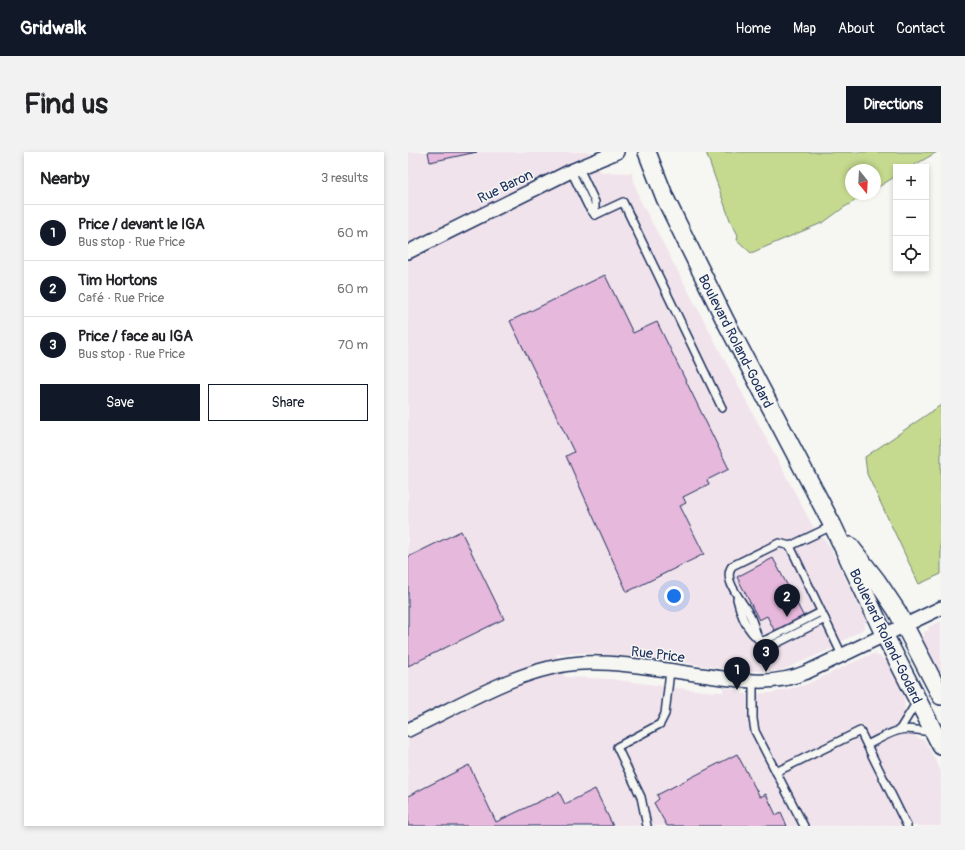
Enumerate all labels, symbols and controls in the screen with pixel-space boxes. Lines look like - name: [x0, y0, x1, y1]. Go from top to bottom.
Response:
- text: Gridwalk: [20, 16, 86, 40]
- text: Home: [736, 20, 771, 37]
- text: Map: [793, 20, 816, 37]
- text: About: [838, 20, 874, 37]
- text: Contact: [896, 20, 945, 37]
- button: Directions: [846, 86, 941, 123]
- text: Find us: [24, 87, 108, 122]
- north arrow: [845, 164, 881, 200]
- map controls: [893, 164, 929, 272]
- button: +: [893, 164, 929, 200]
- street label: Rue Baron: [475, 166, 536, 207]
- text: Nearby: [40, 168, 89, 189]
- text: 3 results: [321, 170, 368, 186]
- button: −: [893, 200, 929, 236]
- text: Price / devant le IGA: [78, 215, 205, 234]
- text: 1: [50, 225, 56, 241]
- text: 60 m: [337, 225, 368, 241]
- text: Bus stop · Rue Price: [78, 234, 185, 250]
- button: locate: [893, 236, 929, 272]
- text: Tim Hortons: [78, 271, 157, 290]
- street label: Boulevard Roland-Godard: [694, 272, 777, 411]
- text: 2: [49, 281, 57, 297]
- text: 60 m: [337, 281, 368, 297]
- text: Café · Rue Price: [78, 290, 164, 306]
- text: Price / face au IGA: [78, 327, 193, 346]
- text: 3: [49, 337, 57, 353]
- text: 70 m: [338, 337, 368, 353]
- text: Bus stop · Rue Price: [78, 346, 185, 362]
- button: Save: [40, 384, 200, 421]
- button: Share: [208, 384, 368, 421]
- street label: Boulevard Roland-Godard: [846, 566, 926, 706]
- pin: 2: [774, 584, 800, 617]
- your location: [664, 586, 684, 606]
- pin: 3: [753, 639, 779, 672]
- street label: Rue Price: [630, 643, 686, 666]
- pin: 1: [724, 657, 750, 690]

